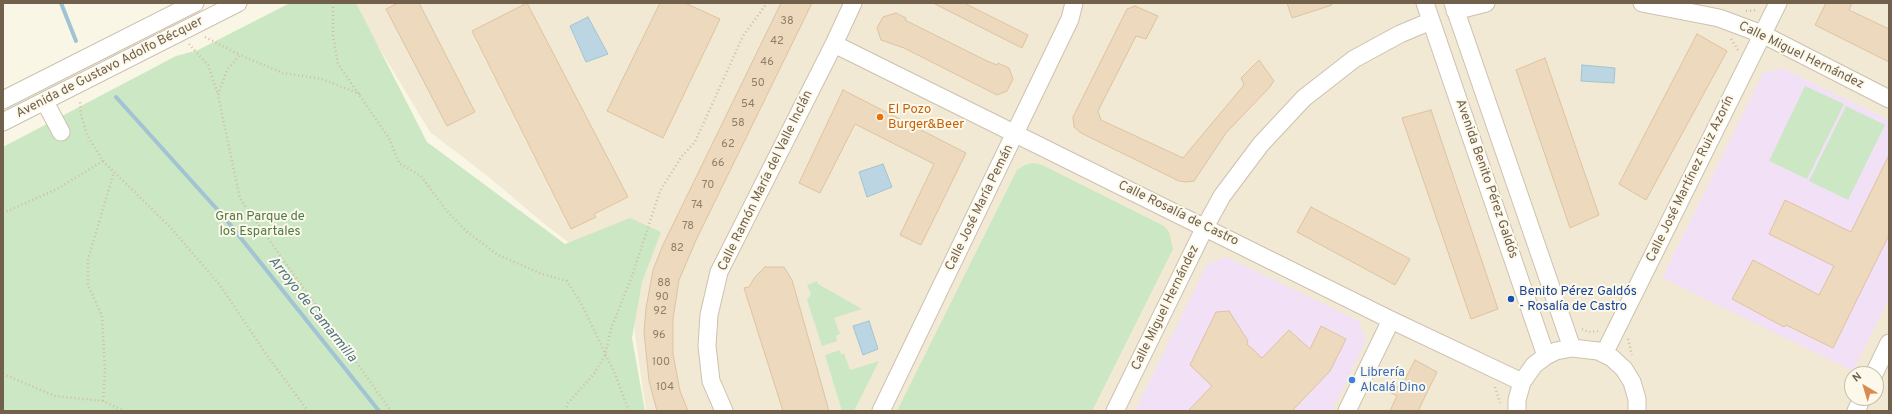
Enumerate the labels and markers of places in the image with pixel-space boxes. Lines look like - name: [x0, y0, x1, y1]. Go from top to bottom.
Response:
- place label: El Pozo Burger&Beer: [888, 102, 964, 133]
- marker: El Pozo Burger&Beer: [875, 112, 885, 122]
- place label: Benito Pérez Galdós - Rosalía de Castro: [1519, 284, 1637, 315]
- marker: Benito Pérez Galdós - Rosalía de Castro: [1506, 294, 1516, 304]
- place label: Librería Alcalá Dino: [1360, 365, 1426, 396]
- marker: Librería Alcalá Dino: [1347, 375, 1357, 385]

